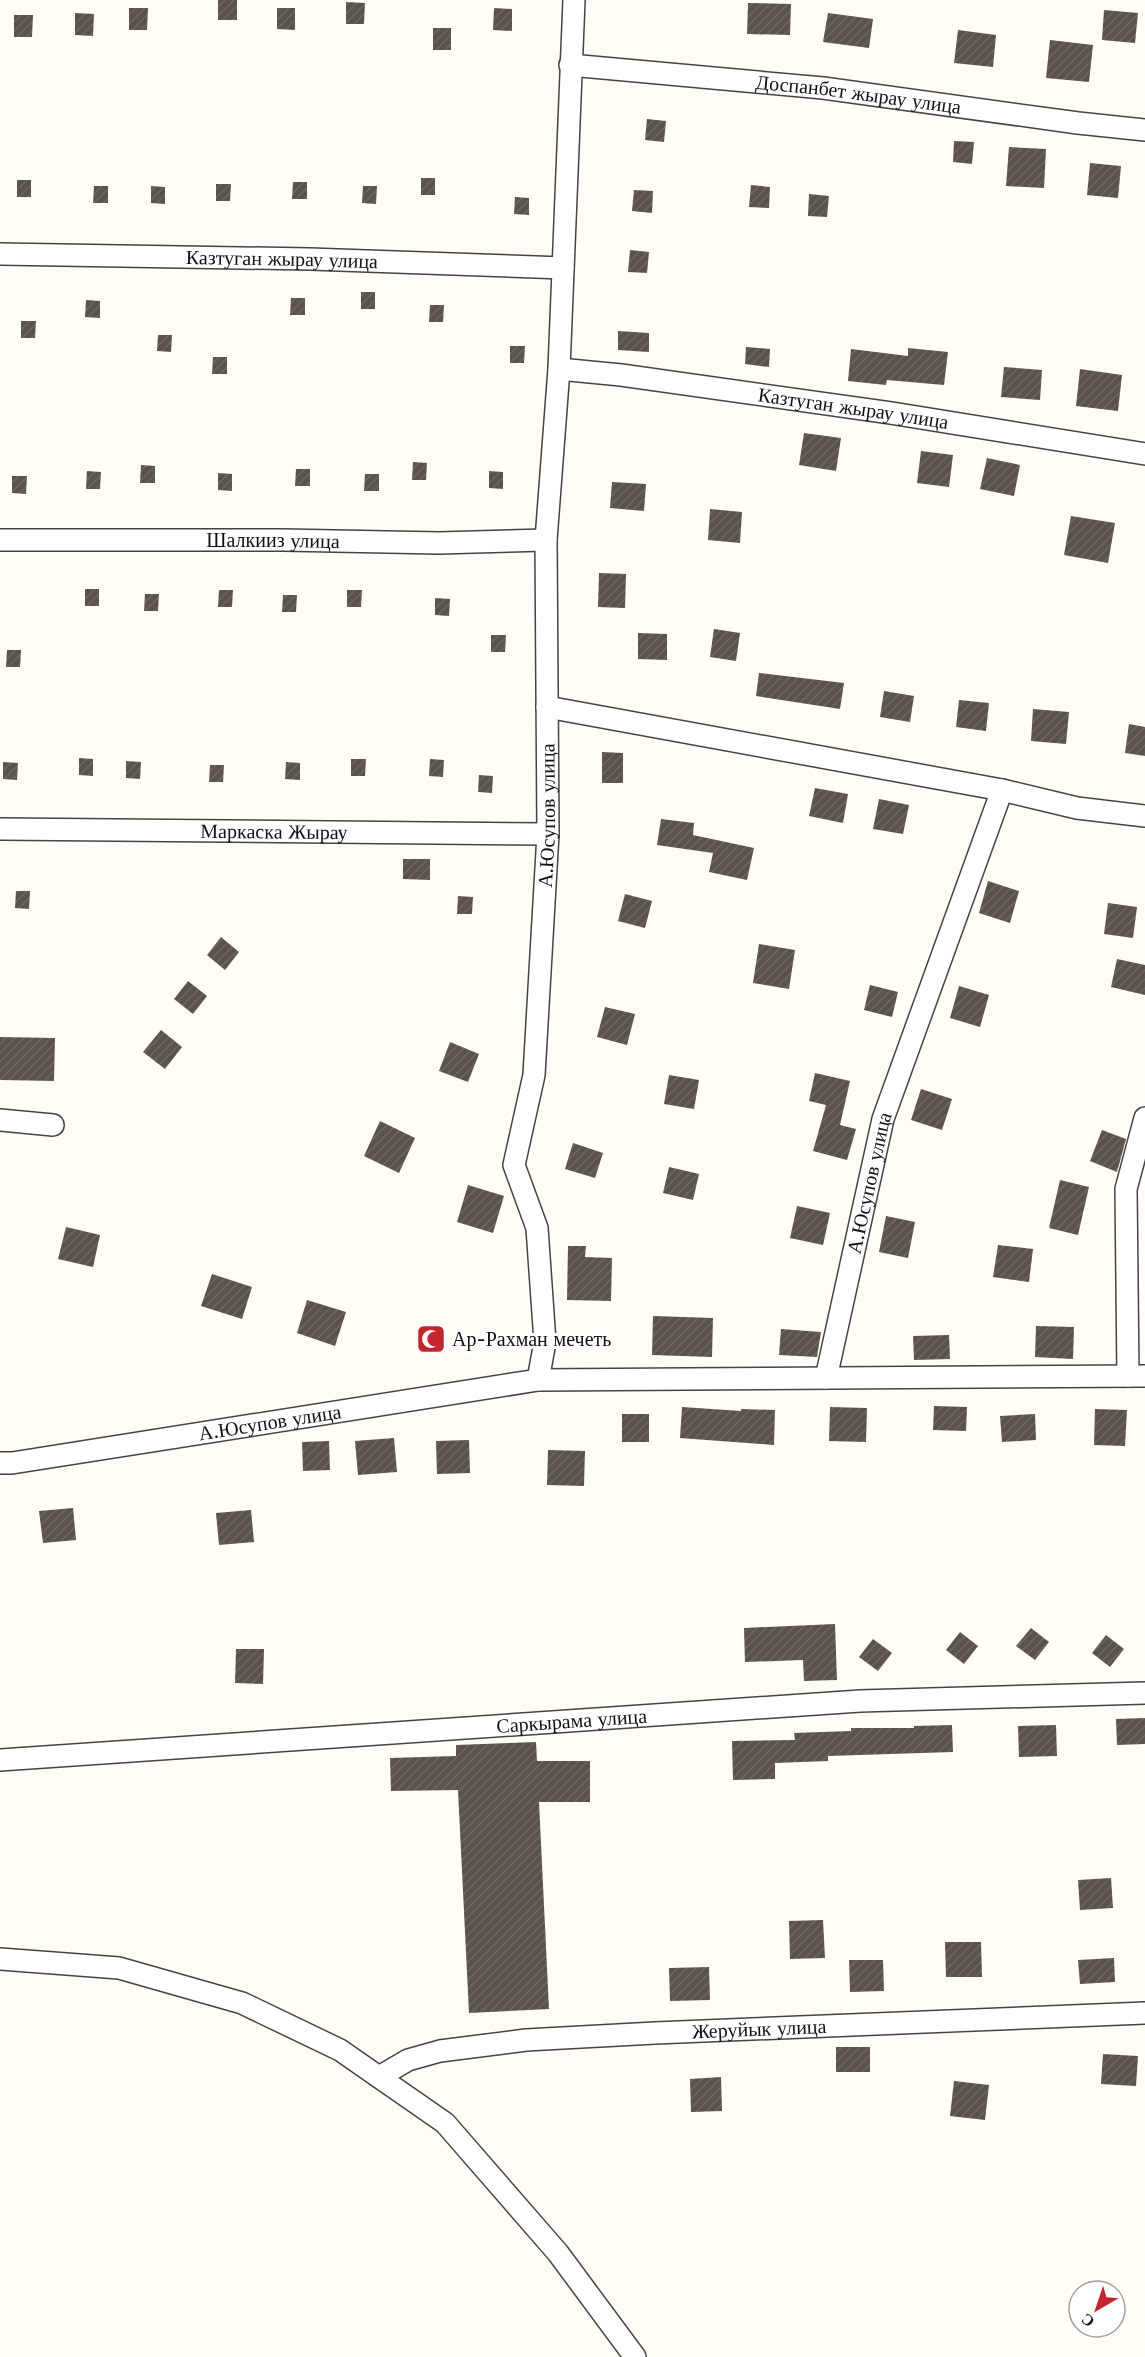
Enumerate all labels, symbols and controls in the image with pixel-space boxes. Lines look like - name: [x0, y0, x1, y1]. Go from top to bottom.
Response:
- street label: Доспанбет жырау улица: [755, 70, 963, 119]
- street label: Казтуган жырау улица: [186, 245, 379, 273]
- street label: Казтуган жырау улица: [757, 382, 950, 434]
- street label: Шалкииз улица: [206, 528, 340, 553]
- street label: А.Юсупов улица: [533, 743, 560, 888]
- street label: Маркаска Жырау: [200, 819, 348, 844]
- street label: А.Юсупов улица: [842, 1108, 897, 1256]
- mosque icon: Ар-Рахман мечеть: [415, 1323, 447, 1355]
- place label: Ар-Рахман мечеть: [452, 1327, 611, 1351]
- street label: А.Юсупов улица: [197, 1399, 343, 1445]
- street label: Саркырама улица: [496, 1704, 648, 1738]
- street label: Жеруйык улица: [691, 2014, 827, 2043]
- north arrow: [1067, 2279, 1127, 2339]
- text: С: [1077, 2309, 1098, 2332]

